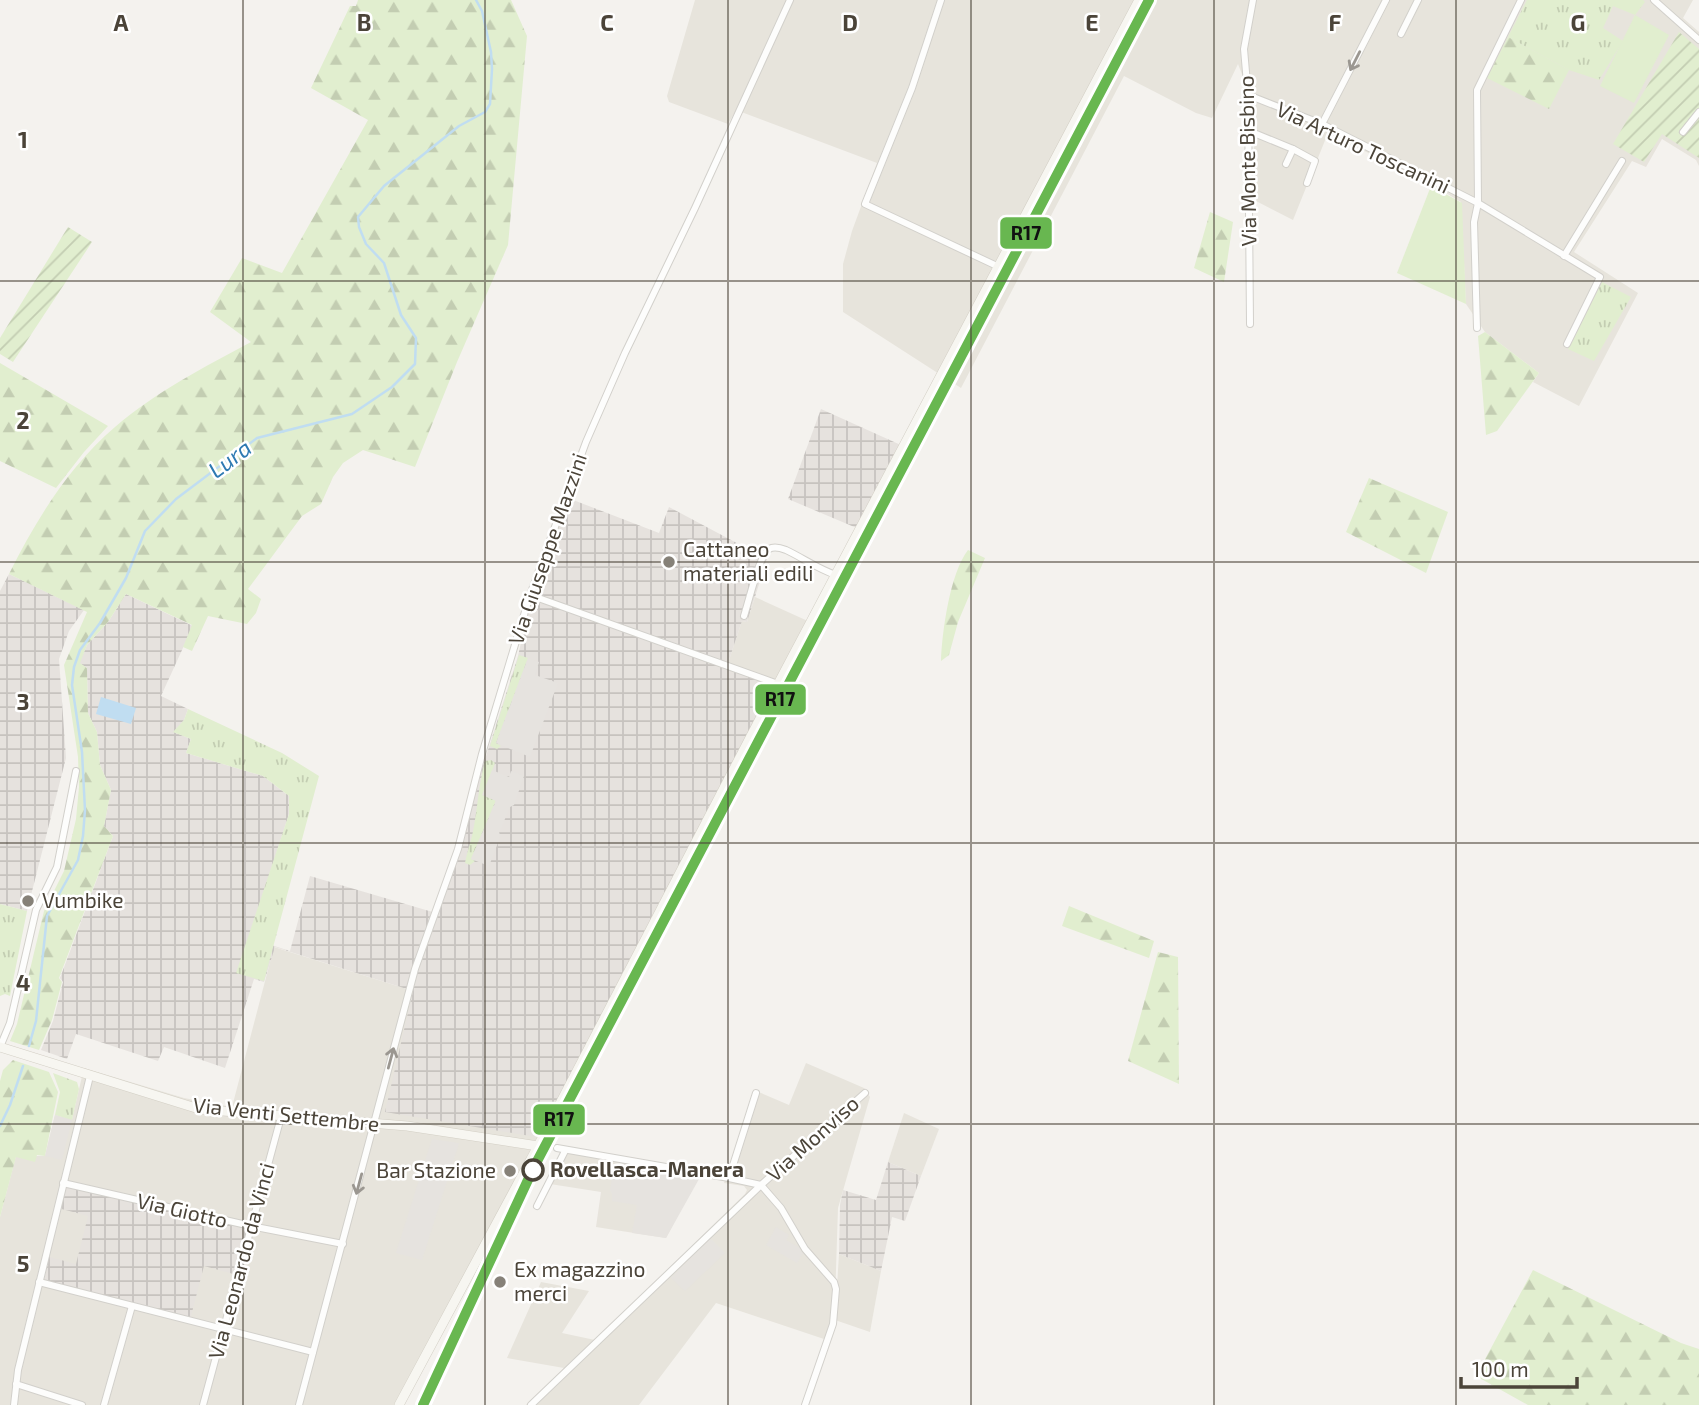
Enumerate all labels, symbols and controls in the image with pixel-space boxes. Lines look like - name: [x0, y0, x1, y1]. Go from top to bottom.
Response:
- text: A: [113, 8, 129, 36]
- text: B: [357, 8, 371, 36]
- text: C: [600, 8, 614, 36]
- text: D: [842, 8, 858, 36]
- text: E: [1085, 8, 1099, 36]
- text: F: [1329, 8, 1342, 36]
- text: G: [1571, 8, 1585, 36]
- one-way arrow: [1347, 50, 1361, 71]
- street label: Via Monte Bisbino: [1233, 75, 1260, 247]
- street label: Via Arturo Toscanini: [1273, 95, 1454, 198]
- text: 1: [18, 125, 28, 153]
- line badge: R17: [999, 216, 1053, 250]
- text: R17: [1011, 221, 1041, 244]
- text: 2: [16, 406, 30, 434]
- water label: Lura: [202, 433, 257, 483]
- street label: Via Giuseppe Mazzini: [502, 449, 591, 648]
- place label: Cattaneo materiali edili: [683, 536, 813, 585]
- marker: Cattaneo materiali edili: [661, 554, 677, 570]
- line badge: R17: [754, 683, 807, 716]
- text: 3: [16, 687, 30, 715]
- text: R17: [765, 687, 795, 710]
- place label: Vumbike: [42, 887, 123, 912]
- marker: Vumbike: [20, 893, 36, 909]
- text: 4: [16, 968, 30, 996]
- one-way arrow: [385, 1047, 398, 1070]
- street label: Via Monviso: [761, 1090, 863, 1186]
- street label: Via Venti Settembre: [192, 1091, 381, 1136]
- line badge: R17: [532, 1103, 586, 1136]
- text: R17: [544, 1107, 574, 1130]
- place label: Rovellasca-Manera: [550, 1156, 744, 1181]
- place label: Bar Stazione: [376, 1157, 496, 1182]
- marker: Rovellasca-Manera: [522, 1159, 544, 1181]
- street label: Via Leonardo da Vinci: [202, 1160, 279, 1361]
- marker: Bar Stazione: [502, 1163, 518, 1179]
- one-way arrow: [351, 1173, 364, 1195]
- street label: Via Giotto: [134, 1187, 230, 1232]
- text: 5: [17, 1249, 29, 1277]
- place label: Ex magazzino merci: [514, 1256, 645, 1305]
- marker: Ex magazzino merci: [492, 1274, 508, 1290]
- scale bar: [1461, 1346, 1576, 1390]
- text: 100 m: [1472, 1356, 1529, 1381]

